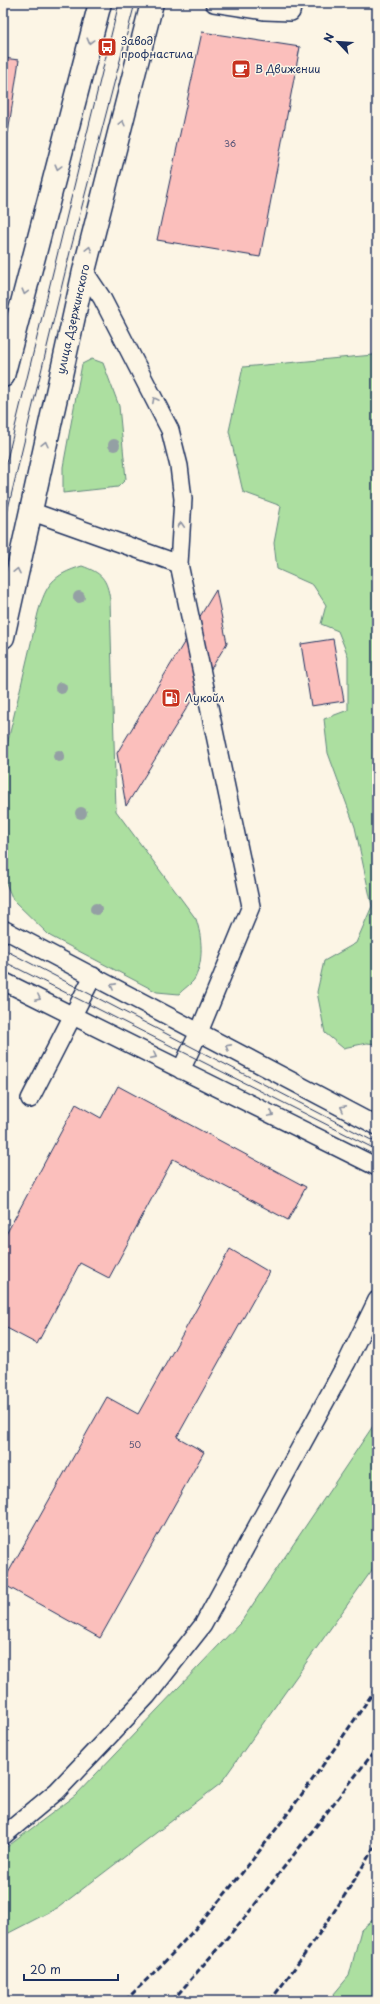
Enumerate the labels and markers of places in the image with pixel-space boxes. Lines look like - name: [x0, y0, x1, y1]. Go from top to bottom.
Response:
- place label: Завод профнастила: [121, 32, 194, 62]
- bus stop icon: Завод профнастила: [96, 36, 118, 58]
- cafe icon: В Движении: [230, 58, 252, 80]
- place label: В Движении: [255, 60, 320, 77]
- fuel station icon: Лукойл: [160, 687, 182, 709]
- place label: Лукойл: [185, 689, 225, 706]

